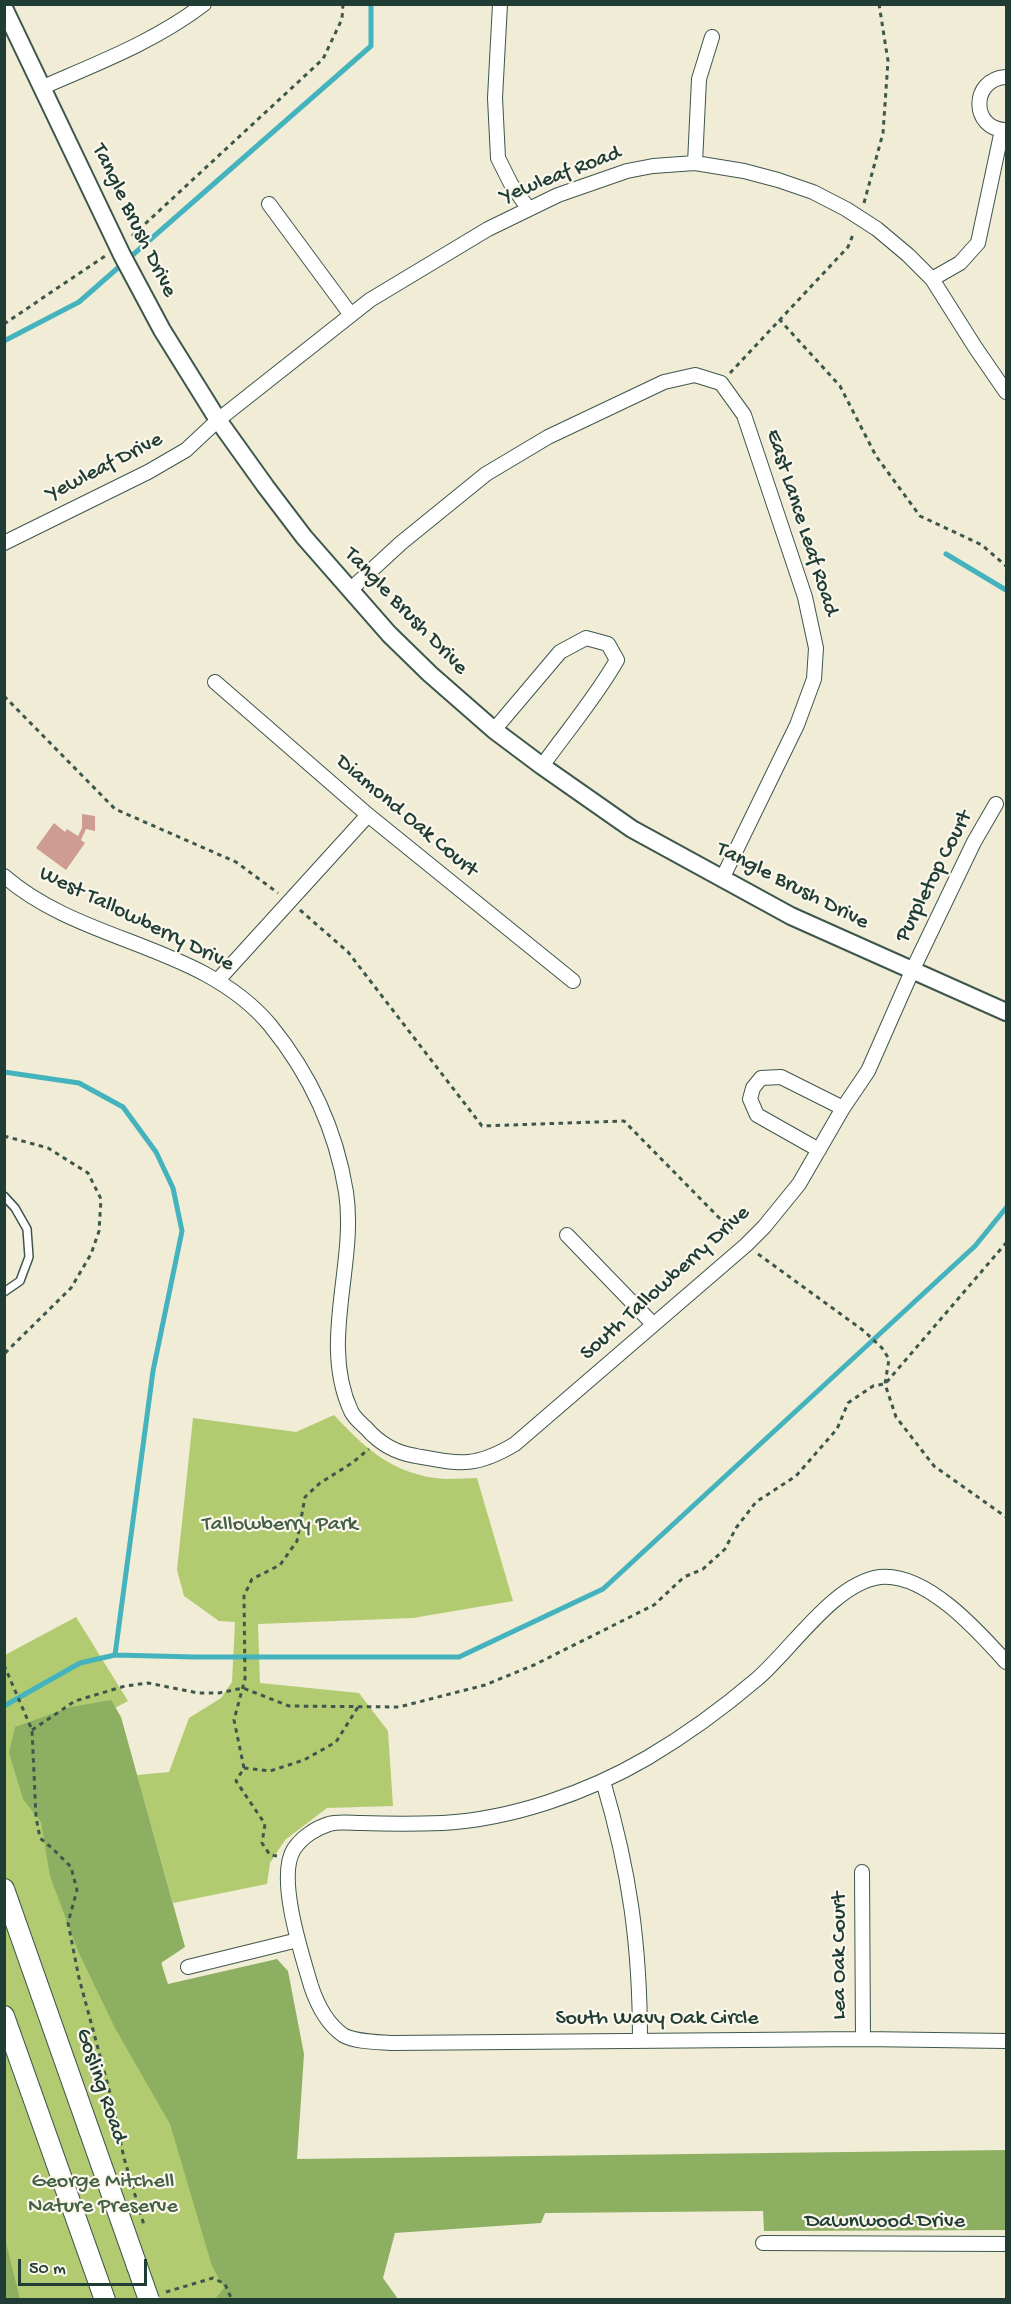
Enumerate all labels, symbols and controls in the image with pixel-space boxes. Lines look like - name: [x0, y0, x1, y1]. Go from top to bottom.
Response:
- street label: Tangle Brush Drive: [84, 140, 182, 302]
- street label: Yewleaf Road: [497, 141, 625, 211]
- street label: East Lance Leaf Road: [758, 426, 844, 620]
- street label: Yewleaf Drive: [42, 427, 168, 509]
- street label: Tangle Brush Drive: [337, 543, 473, 681]
- street label: Diamond Oak Court: [329, 750, 483, 884]
- street label: Purpletop Court: [891, 807, 979, 947]
- street label: Tangle Brush Drive: [711, 837, 873, 937]
- street label: West Tallowberry Drive: [34, 861, 238, 979]
- street label: South Tallowberry Drive: [576, 1201, 756, 1367]
- park label: Tallowberry Park: [202, 1513, 358, 1539]
- street label: Lea Oak Court: [828, 1892, 854, 2020]
- street label: South Wavy Oak Circle: [555, 2007, 759, 2033]
- street label: Gosling Road: [68, 2025, 132, 2147]
- park label: George Mitchell Nature Preserve: [28, 2170, 178, 2222]
- street label: Dawnwood Drive: [805, 2210, 965, 2236]
- scale bar: [21, 2247, 150, 2285]
- text: 50 m: [29, 2259, 66, 2280]

